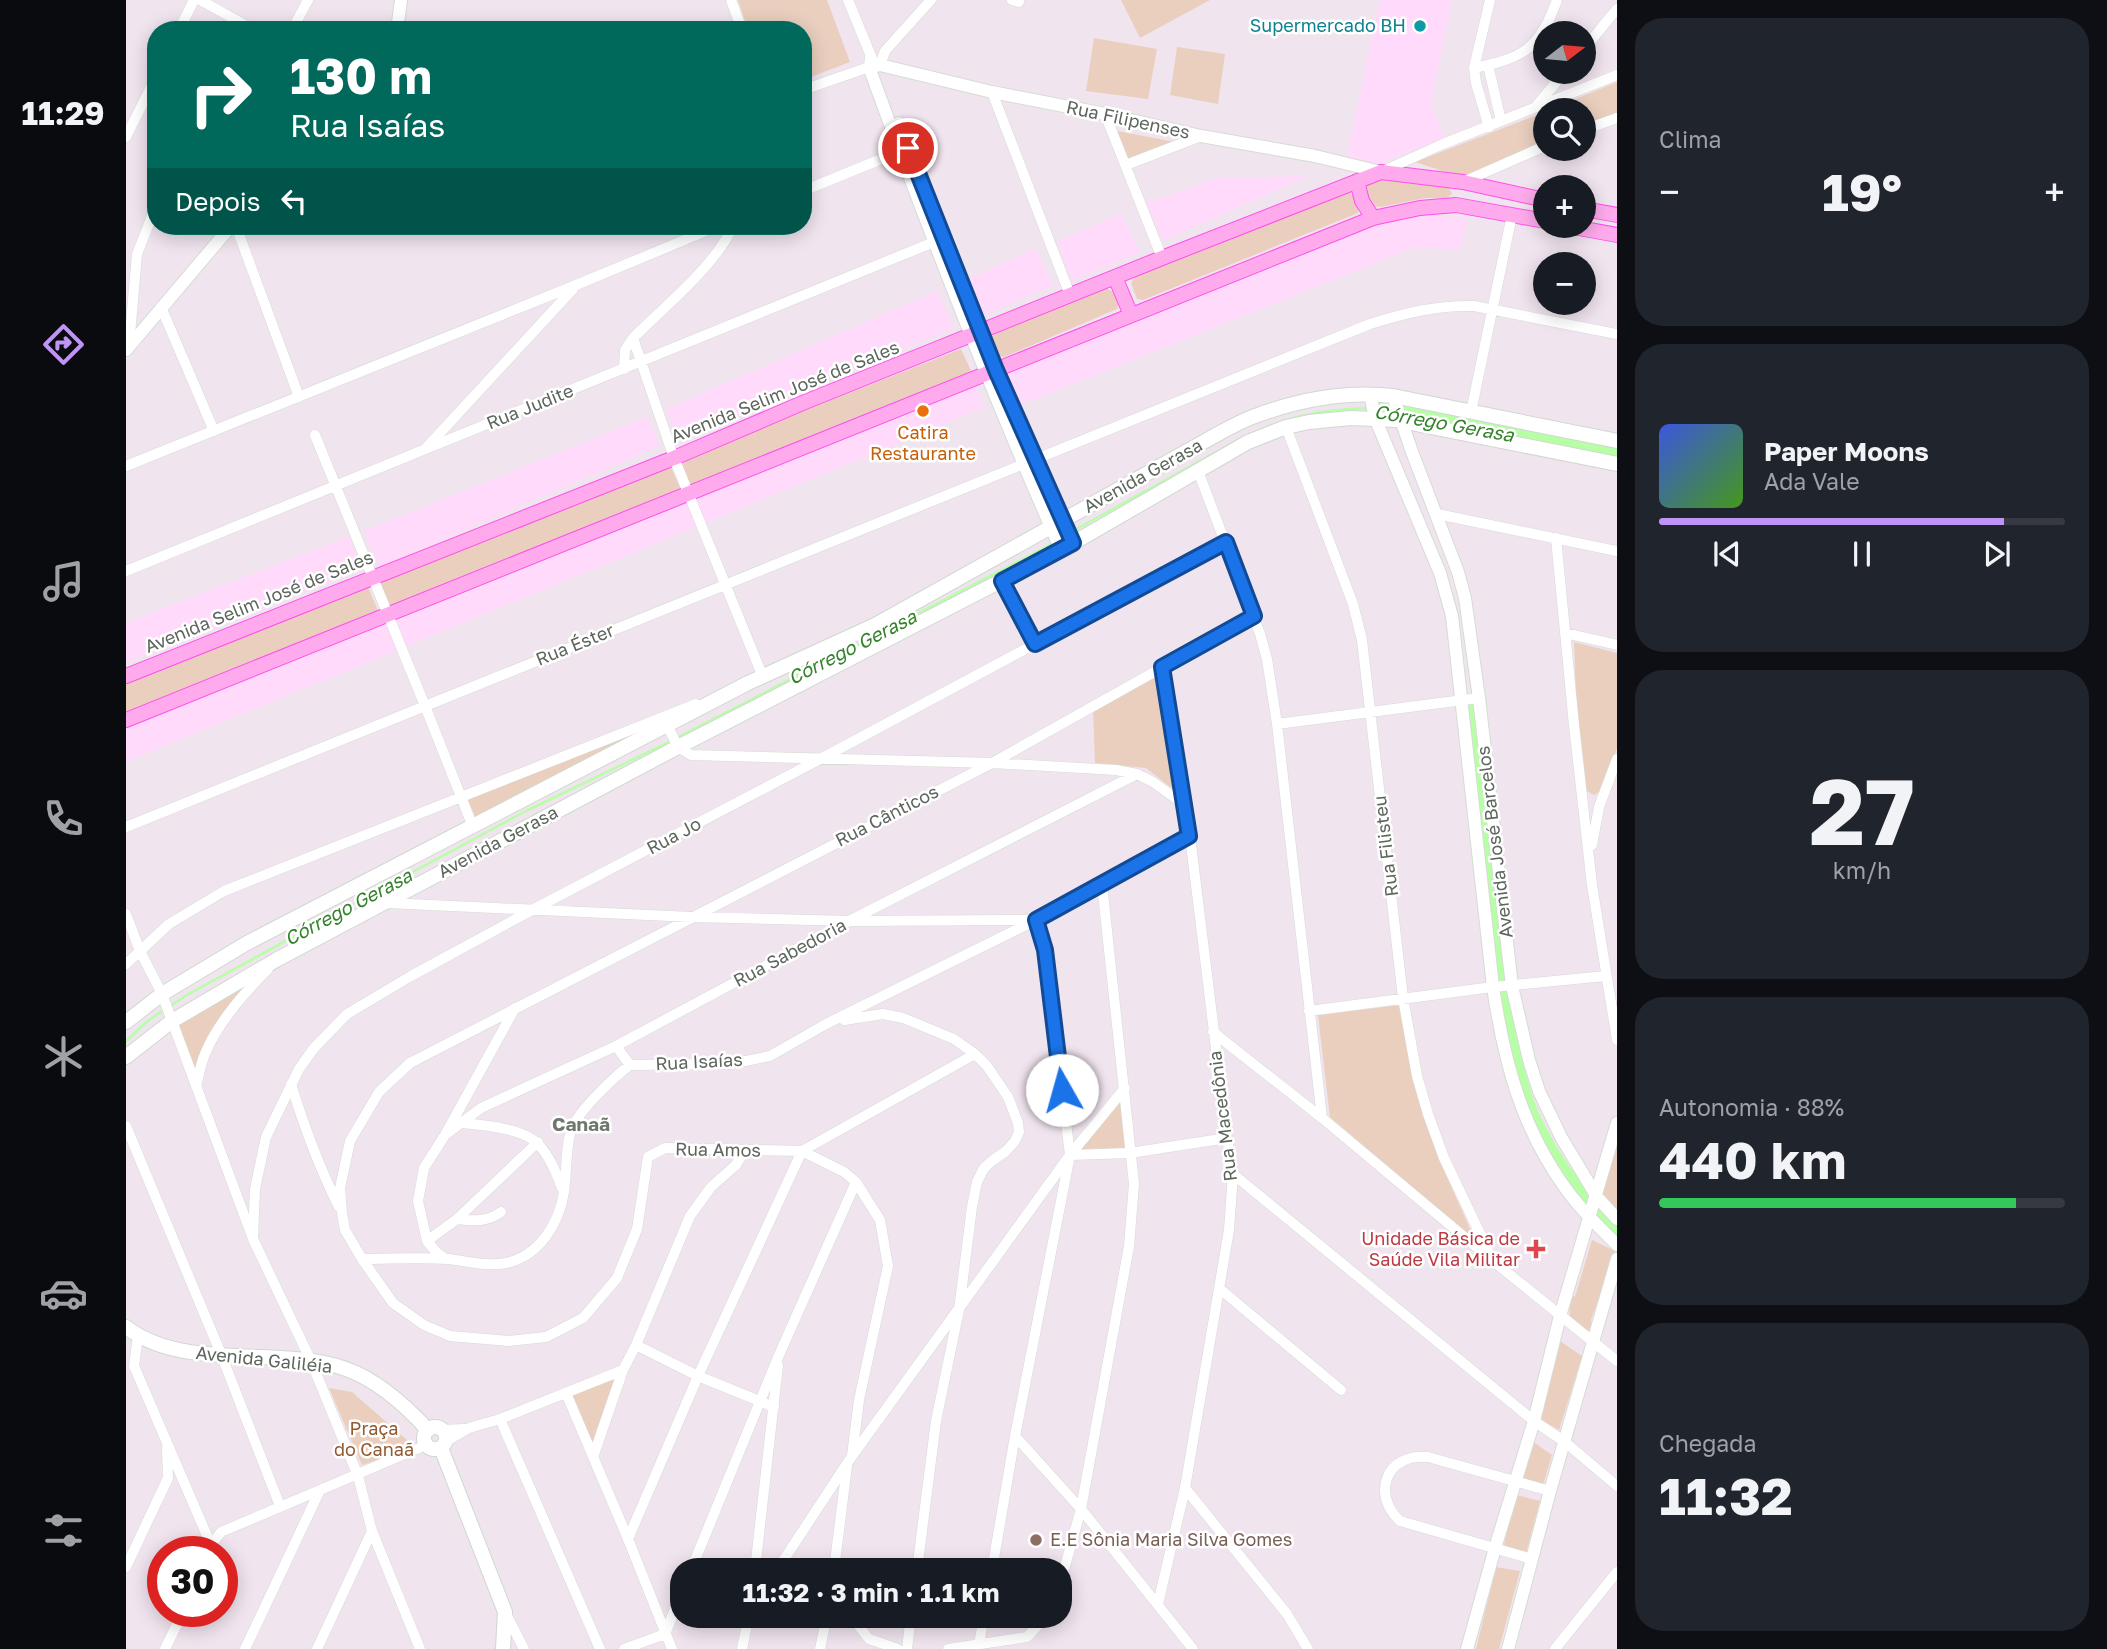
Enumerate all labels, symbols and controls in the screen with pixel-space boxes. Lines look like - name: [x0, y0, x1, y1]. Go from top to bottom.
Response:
- place label: Supermercado BH: [1250, 14, 1406, 36]
- marker: Supermercado BH: [1412, 18, 1428, 34]
- north arrow: [1533, 21, 1596, 84]
- map controls: [1533, 21, 1596, 315]
- text: 130 m: [290, 46, 432, 105]
- icon: right: [175, 49, 266, 140]
- text: 11:29: [21, 94, 105, 132]
- street label: Rua Filipenses: [1064, 95, 1192, 143]
- button: search: [1533, 98, 1596, 161]
- text: Rua Isaías: [290, 106, 445, 144]
- pin: [878, 118, 938, 178]
- text: Clima: [1659, 125, 1722, 153]
- icon: arrive: [889, 129, 927, 167]
- text: 19°: [1822, 160, 1902, 222]
- text: −: [1659, 169, 1680, 214]
- text: +: [2044, 169, 2065, 214]
- button: +: [1533, 175, 1596, 238]
- icon: left: [275, 182, 313, 220]
- text: Depois: [175, 186, 261, 217]
- button: −: [1533, 252, 1596, 315]
- icon: directions: [39, 320, 88, 369]
- street label: Avenida Selim José de Sales: [667, 335, 902, 447]
- street label: Rua Judite: [483, 379, 576, 433]
- water label: Córrego Gerasa: [1373, 399, 1517, 446]
- marker: Catira Restaurante: [915, 403, 931, 419]
- place label: Catira Restaurante: [870, 421, 976, 464]
- street label: Avenida Gerasa: [1079, 433, 1206, 517]
- text: Paper Moons: [1764, 436, 1929, 467]
- text: Ada Vale: [1764, 467, 1860, 495]
- icon: previous: [1708, 535, 1746, 573]
- icon: pause: [1843, 535, 1881, 573]
- icon: next: [1978, 535, 2016, 573]
- street label: Avenida Selim José de Sales: [141, 545, 376, 657]
- icon: music: [39, 557, 88, 606]
- water label: Córrego Gerasa: [784, 604, 921, 689]
- street label: Rua Éster: [532, 618, 617, 670]
- street label: Avenida José Barcelos: [1471, 745, 1517, 939]
- text: 27: [1809, 756, 1915, 865]
- street label: Rua Cânticos: [831, 780, 942, 851]
- icon: phone: [39, 794, 88, 843]
- street label: Rua Filisteu: [1368, 794, 1402, 898]
- street label: Avenida Gerasa: [434, 800, 561, 882]
- street label: Rua Jo: [643, 812, 704, 858]
- text: km/h: [1833, 856, 1891, 884]
- water label: Córrego Gerasa: [280, 863, 417, 950]
- street label: Rua Sabedoria: [729, 913, 850, 991]
- icon: climate: [39, 1032, 88, 1081]
- street label: Rua Isaías: [655, 1048, 743, 1074]
- street label: Rua Macedônia: [1203, 1050, 1241, 1183]
- position arrow: [1025, 1053, 1099, 1127]
- text: Autonomia · 88%: [1659, 1093, 1844, 1121]
- district label: Canaã: [552, 1112, 610, 1135]
- text: 440 km: [1659, 1128, 1846, 1190]
- street label: Rua Amos: [675, 1137, 761, 1161]
- place label: Unidade Básica de Saúde Vila Militar: [1361, 1227, 1520, 1270]
- marker: Unidade Básica de Saúde Vila Militar: [1526, 1239, 1546, 1259]
- icon: car: [39, 1269, 88, 1318]
- street label: Avenida Galiléia: [195, 1341, 333, 1377]
- park label: Praça do Canaã: [334, 1417, 414, 1460]
- text: Chegada: [1659, 1429, 1756, 1457]
- text: 11:32: [1659, 1464, 1793, 1526]
- icon: filters: [39, 1506, 88, 1555]
- place label: E.E Sônia Maria Silva Gomes: [1050, 1528, 1292, 1550]
- marker: E.E Sônia Maria Silva Gomes: [1028, 1532, 1044, 1548]
- speed limit sign: 30: [147, 1536, 238, 1627]
- text: 11:32 · 3 min · 1.1 km: [743, 1577, 999, 1608]

